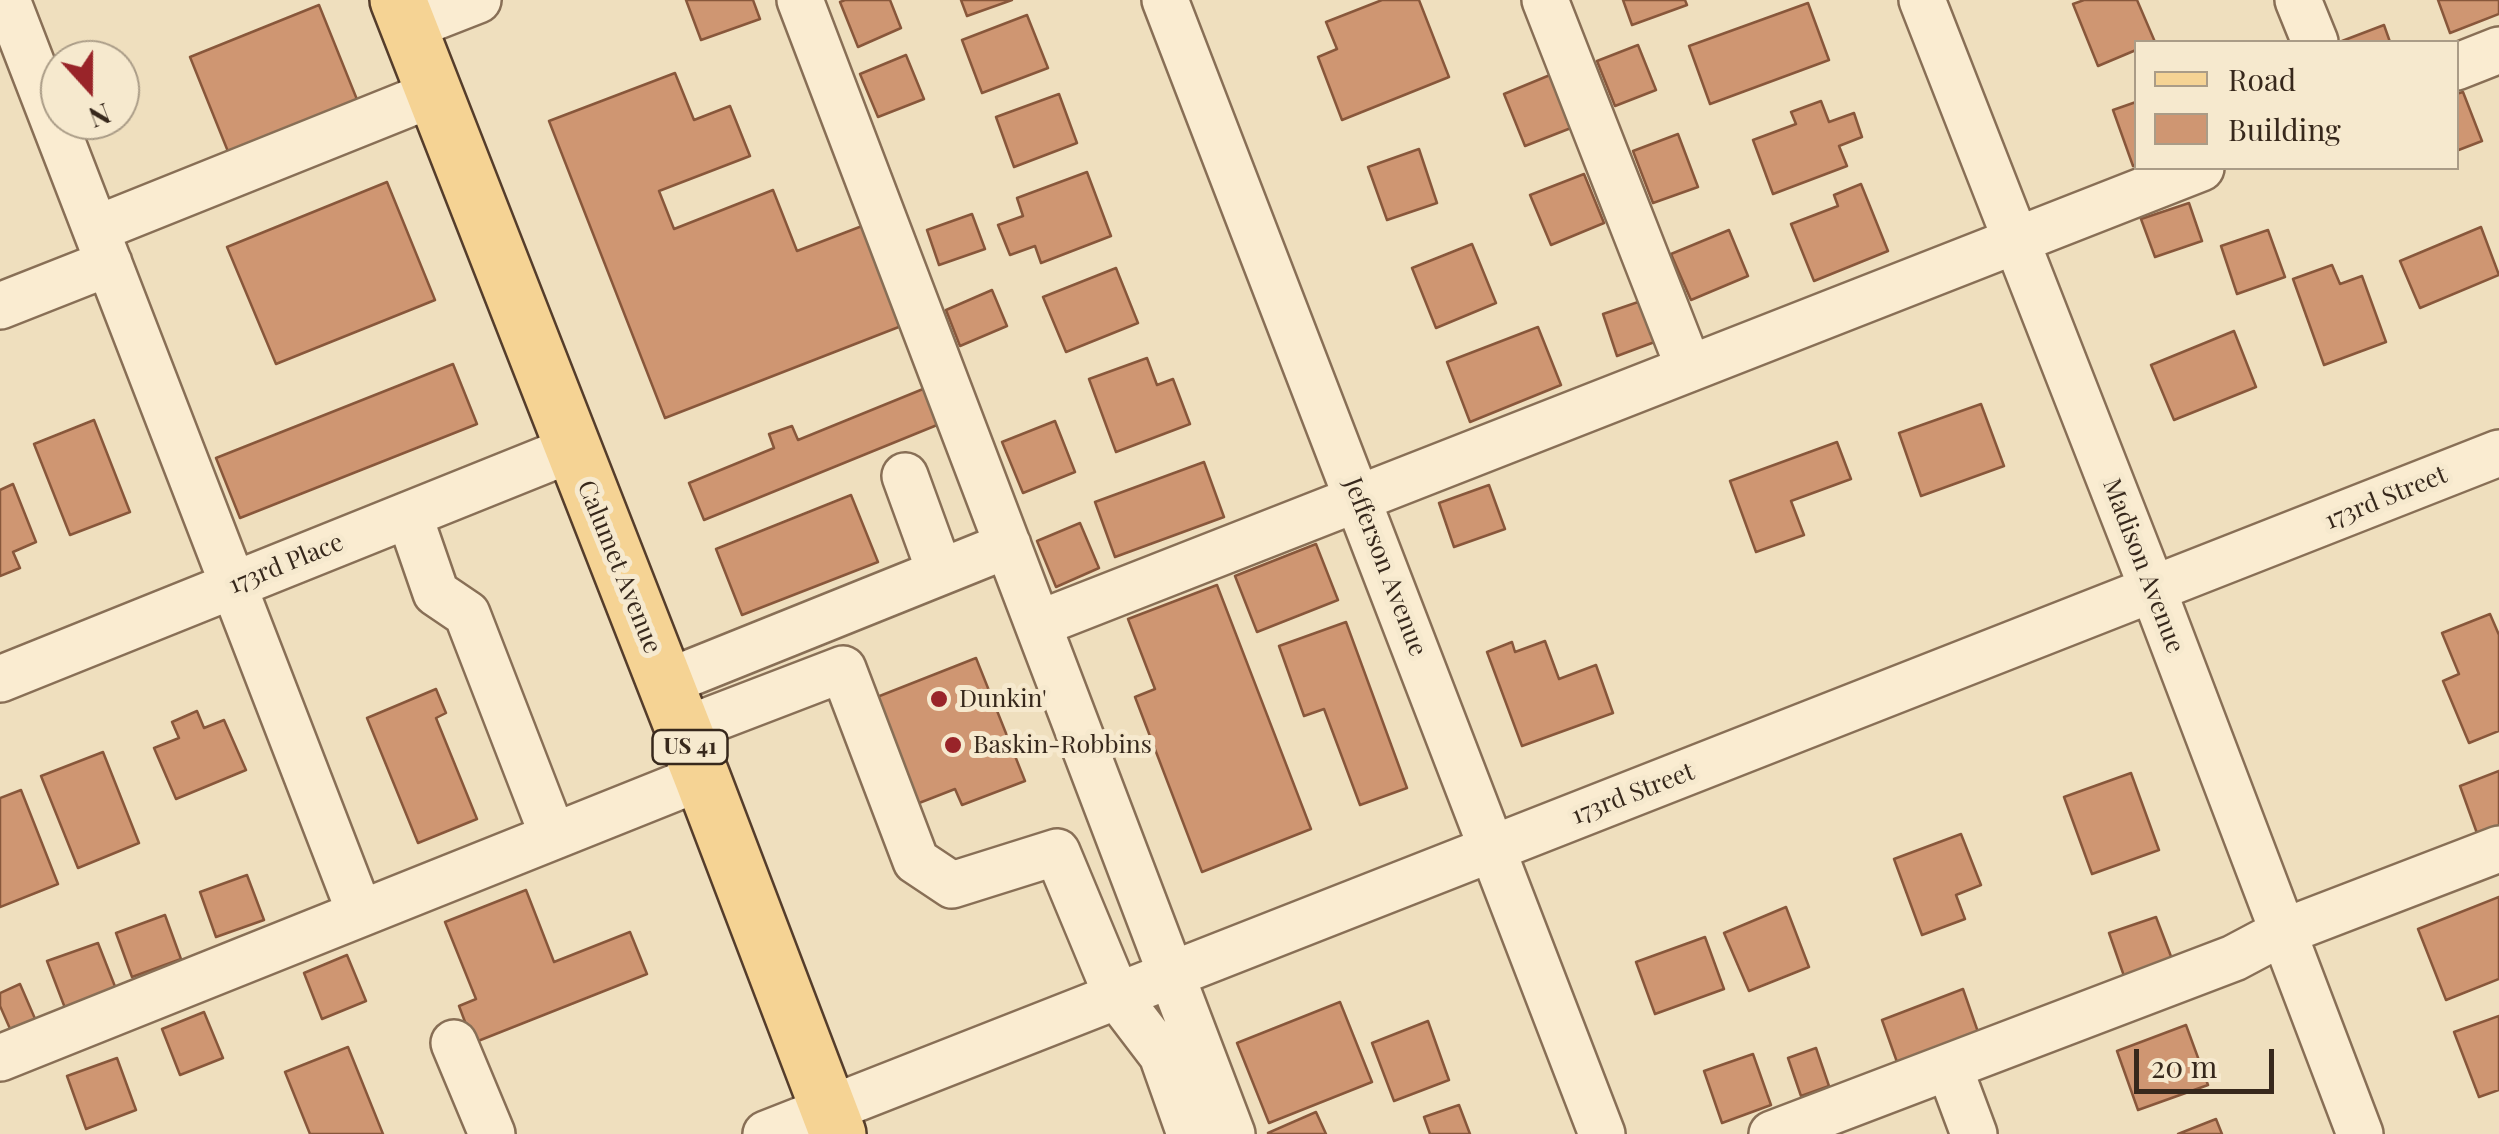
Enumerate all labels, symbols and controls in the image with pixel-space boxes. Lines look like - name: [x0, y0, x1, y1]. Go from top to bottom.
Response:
- north arrow: [40, 40, 140, 140]
- legend: [2134, 40, 2459, 170]
- text: Road: [2228, 59, 2296, 99]
- text: N: [84, 96, 116, 138]
- text: Building: [2228, 109, 2341, 149]
- street label: 173rd Street: [2320, 460, 2452, 536]
- street label: Jefferson Avenue: [1337, 474, 1433, 660]
- street label: Madison Avenue: [2096, 475, 2190, 657]
- street label: Calumet Avenue: [571, 476, 667, 658]
- street label: 173rd Place: [224, 527, 348, 601]
- place label: Dunkin': [959, 684, 1047, 714]
- marker: Dunkin': [928, 688, 950, 710]
- road number: US 41: [652, 730, 728, 764]
- place label: Baskin-Robbins: [973, 730, 1152, 760]
- marker: Baskin-Robbins: [942, 734, 964, 756]
- street label: 173rd Street: [1567, 757, 1699, 831]
- scale bar: [2139, 1029, 2279, 1091]
- text: 20 m: [2151, 1046, 2217, 1086]

